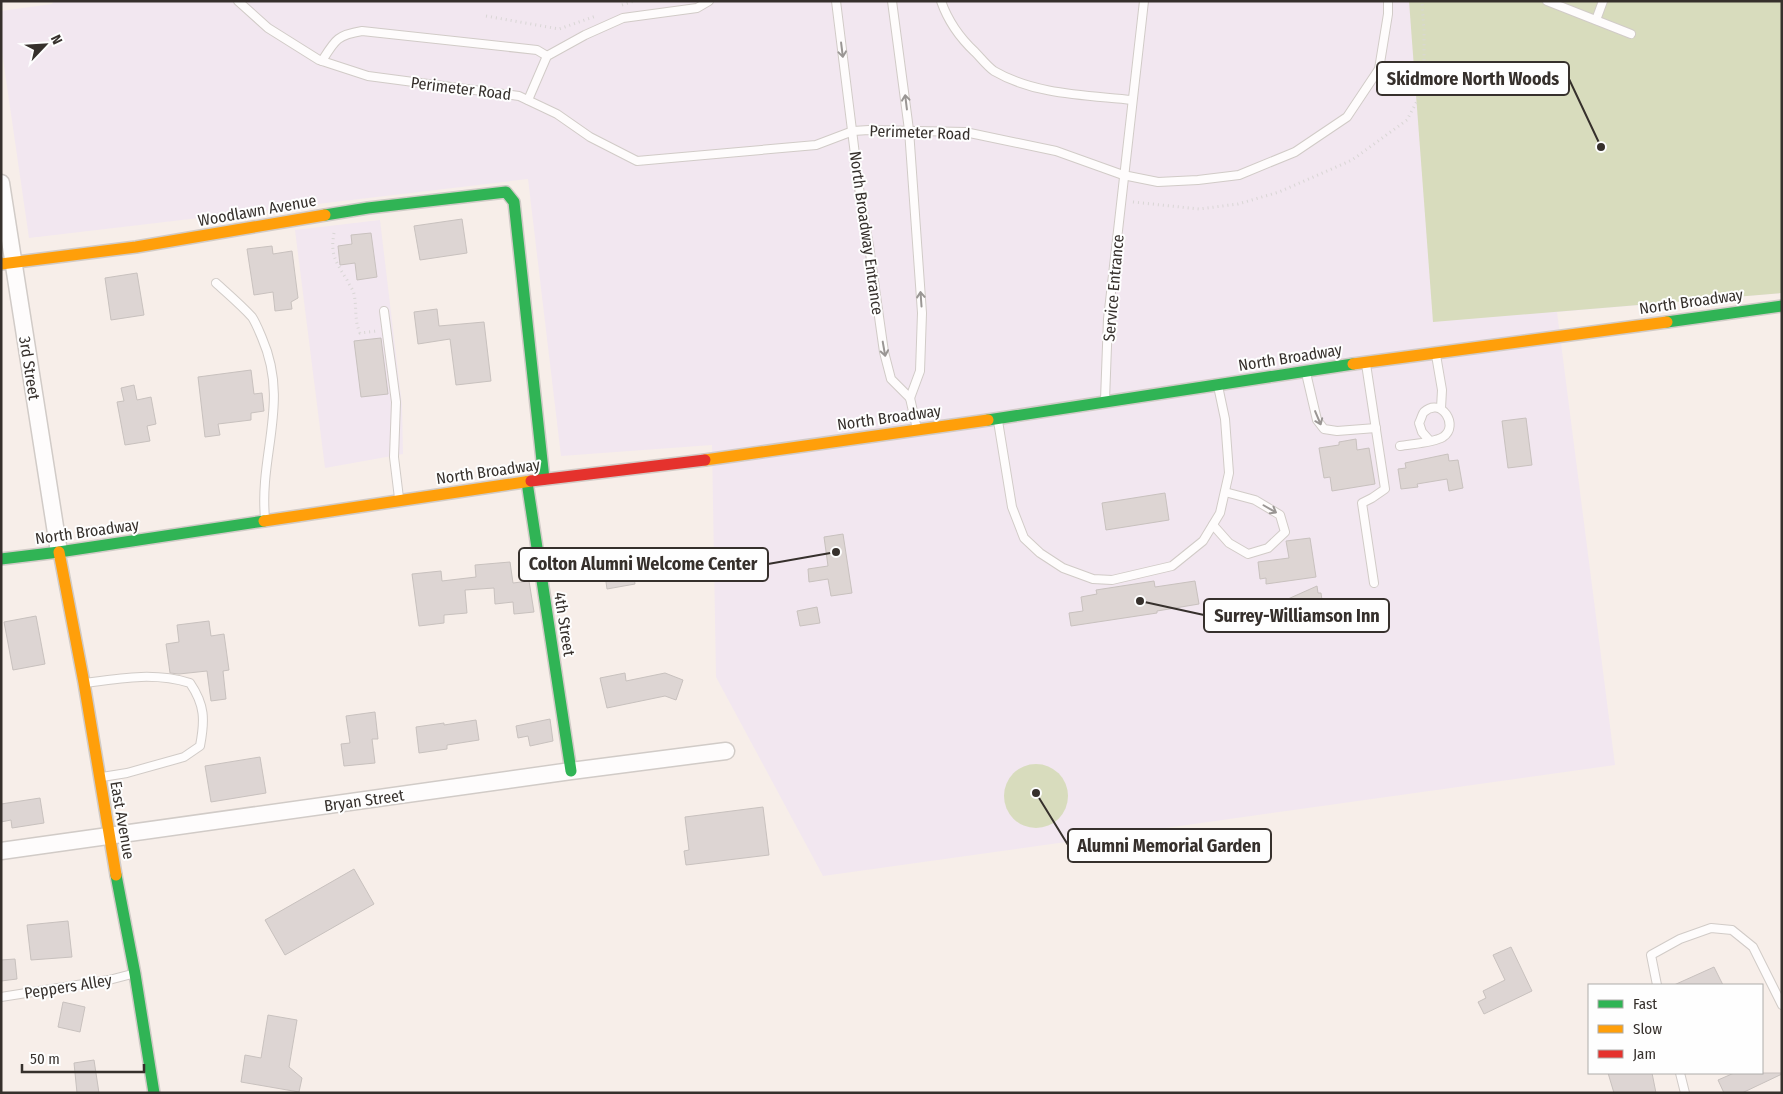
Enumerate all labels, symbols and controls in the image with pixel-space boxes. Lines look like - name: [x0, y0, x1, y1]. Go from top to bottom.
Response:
- north arrow: [20, 20, 70, 70]
- text: N: [47, 32, 66, 47]
- one-way arrow: [837, 41, 847, 57]
- callout: Skidmore North Woods: [1377, 62, 1569, 95]
- text: Skidmore North Woods: [1387, 68, 1559, 90]
- street label: Perimeter Road: [410, 73, 512, 104]
- one-way arrow: [900, 94, 910, 110]
- street label: Perimeter Road: [869, 121, 971, 144]
- street label: North Broadway Entrance: [846, 150, 887, 316]
- street label: Woodlawn Avenue: [196, 191, 318, 230]
- street label: Service Entrance: [1099, 234, 1128, 342]
- street label: North Broadway: [1638, 285, 1745, 318]
- one-way arrow: [916, 291, 926, 307]
- street label: 3rd Street: [15, 335, 44, 402]
- street label: North Broadway: [1237, 340, 1344, 375]
- one-way arrow: [880, 341, 890, 357]
- street label: North Broadway: [836, 401, 943, 434]
- one-way arrow: [1314, 410, 1323, 425]
- street label: North Broadway: [435, 455, 542, 488]
- one-way arrow: [1263, 505, 1277, 515]
- street label: North Broadway: [34, 515, 141, 548]
- callout: Colton Alumni Welcome Center: [519, 548, 768, 581]
- text: Colton Alumni Welcome Center: [529, 553, 758, 575]
- street label: 4th Street: [550, 591, 579, 658]
- callout: Surrey-Williamson Inn: [1204, 599, 1389, 632]
- text: Surrey-Williamson Inn: [1214, 605, 1380, 627]
- street label: East Avenue: [106, 780, 139, 861]
- street label: Bryan Street: [323, 785, 406, 816]
- callout: Alumni Memorial Garden: [1068, 829, 1271, 862]
- text: Alumni Memorial Garden: [1076, 835, 1261, 857]
- street label: Peppers Alley: [23, 970, 114, 1003]
- legend: [1588, 984, 1763, 1074]
- text: Fast: [1633, 995, 1657, 1013]
- text: Slow: [1633, 1020, 1662, 1038]
- scale bar: [22, 1042, 145, 1074]
- text: Jam: [1633, 1045, 1656, 1063]
- text: 50 m: [30, 1050, 60, 1068]

